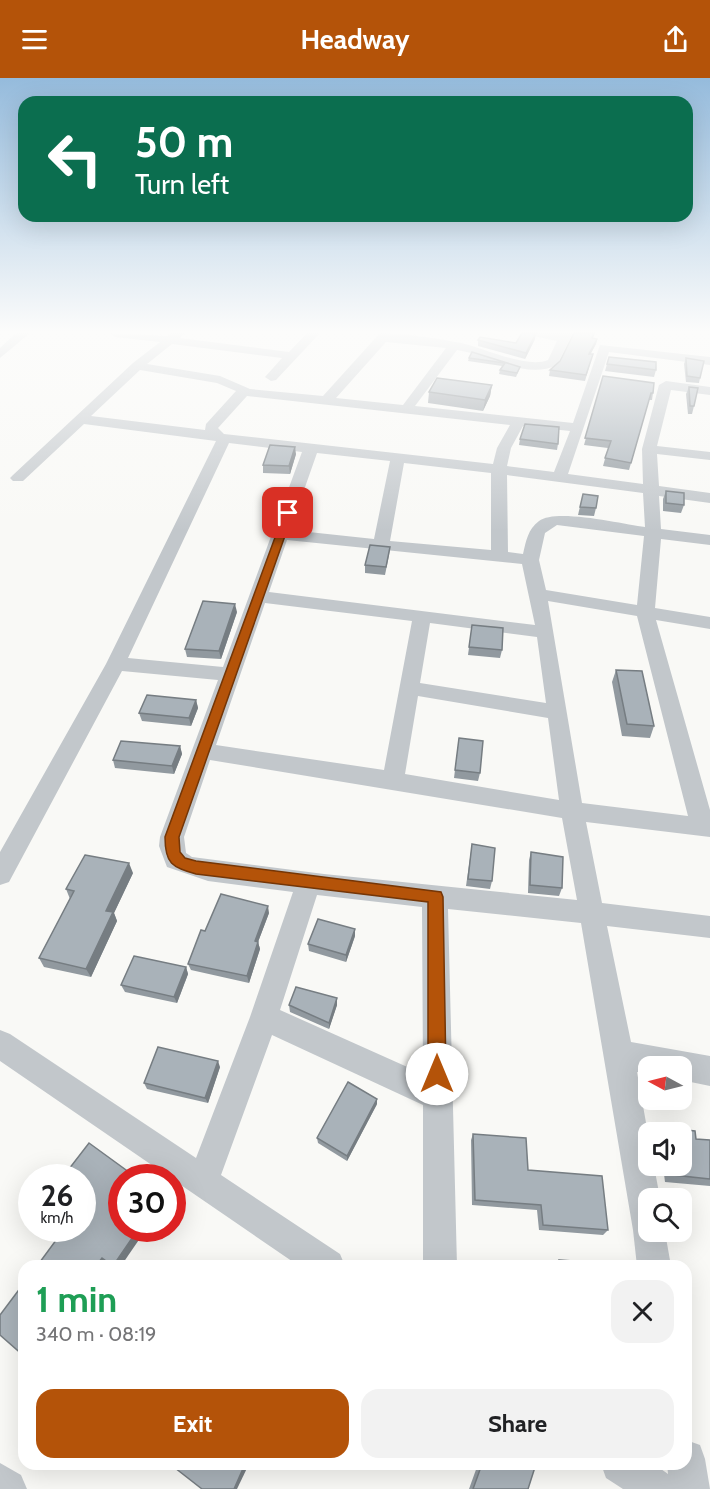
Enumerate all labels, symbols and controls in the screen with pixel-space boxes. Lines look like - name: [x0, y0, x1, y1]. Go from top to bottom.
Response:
- icon: menu: [18, 23, 51, 56]
- text: Headway: [301, 23, 409, 56]
- icon: share: [659, 23, 692, 56]
- text: 50 m: [135, 116, 233, 168]
- icon: left: [36, 120, 114, 198]
- text: Turn left: [135, 168, 229, 201]
- pin: [262, 487, 313, 538]
- icon: arrive: [271, 496, 304, 529]
- position arrow: [405, 1042, 469, 1106]
- north arrow: [638, 1056, 692, 1110]
- map controls: [638, 1056, 692, 1242]
- button: sound: [638, 1122, 692, 1176]
- speed limit sign: 30: [108, 1164, 186, 1242]
- text: 26: [41, 1177, 73, 1214]
- button: search: [638, 1188, 692, 1242]
- text: km/h: [41, 1209, 73, 1227]
- text: 1 min: [36, 1277, 117, 1321]
- button: close: [611, 1280, 674, 1343]
- text: 340 m · 08:19: [36, 1322, 156, 1346]
- button: Exit: [36, 1389, 349, 1458]
- button: Share: [361, 1389, 674, 1458]

